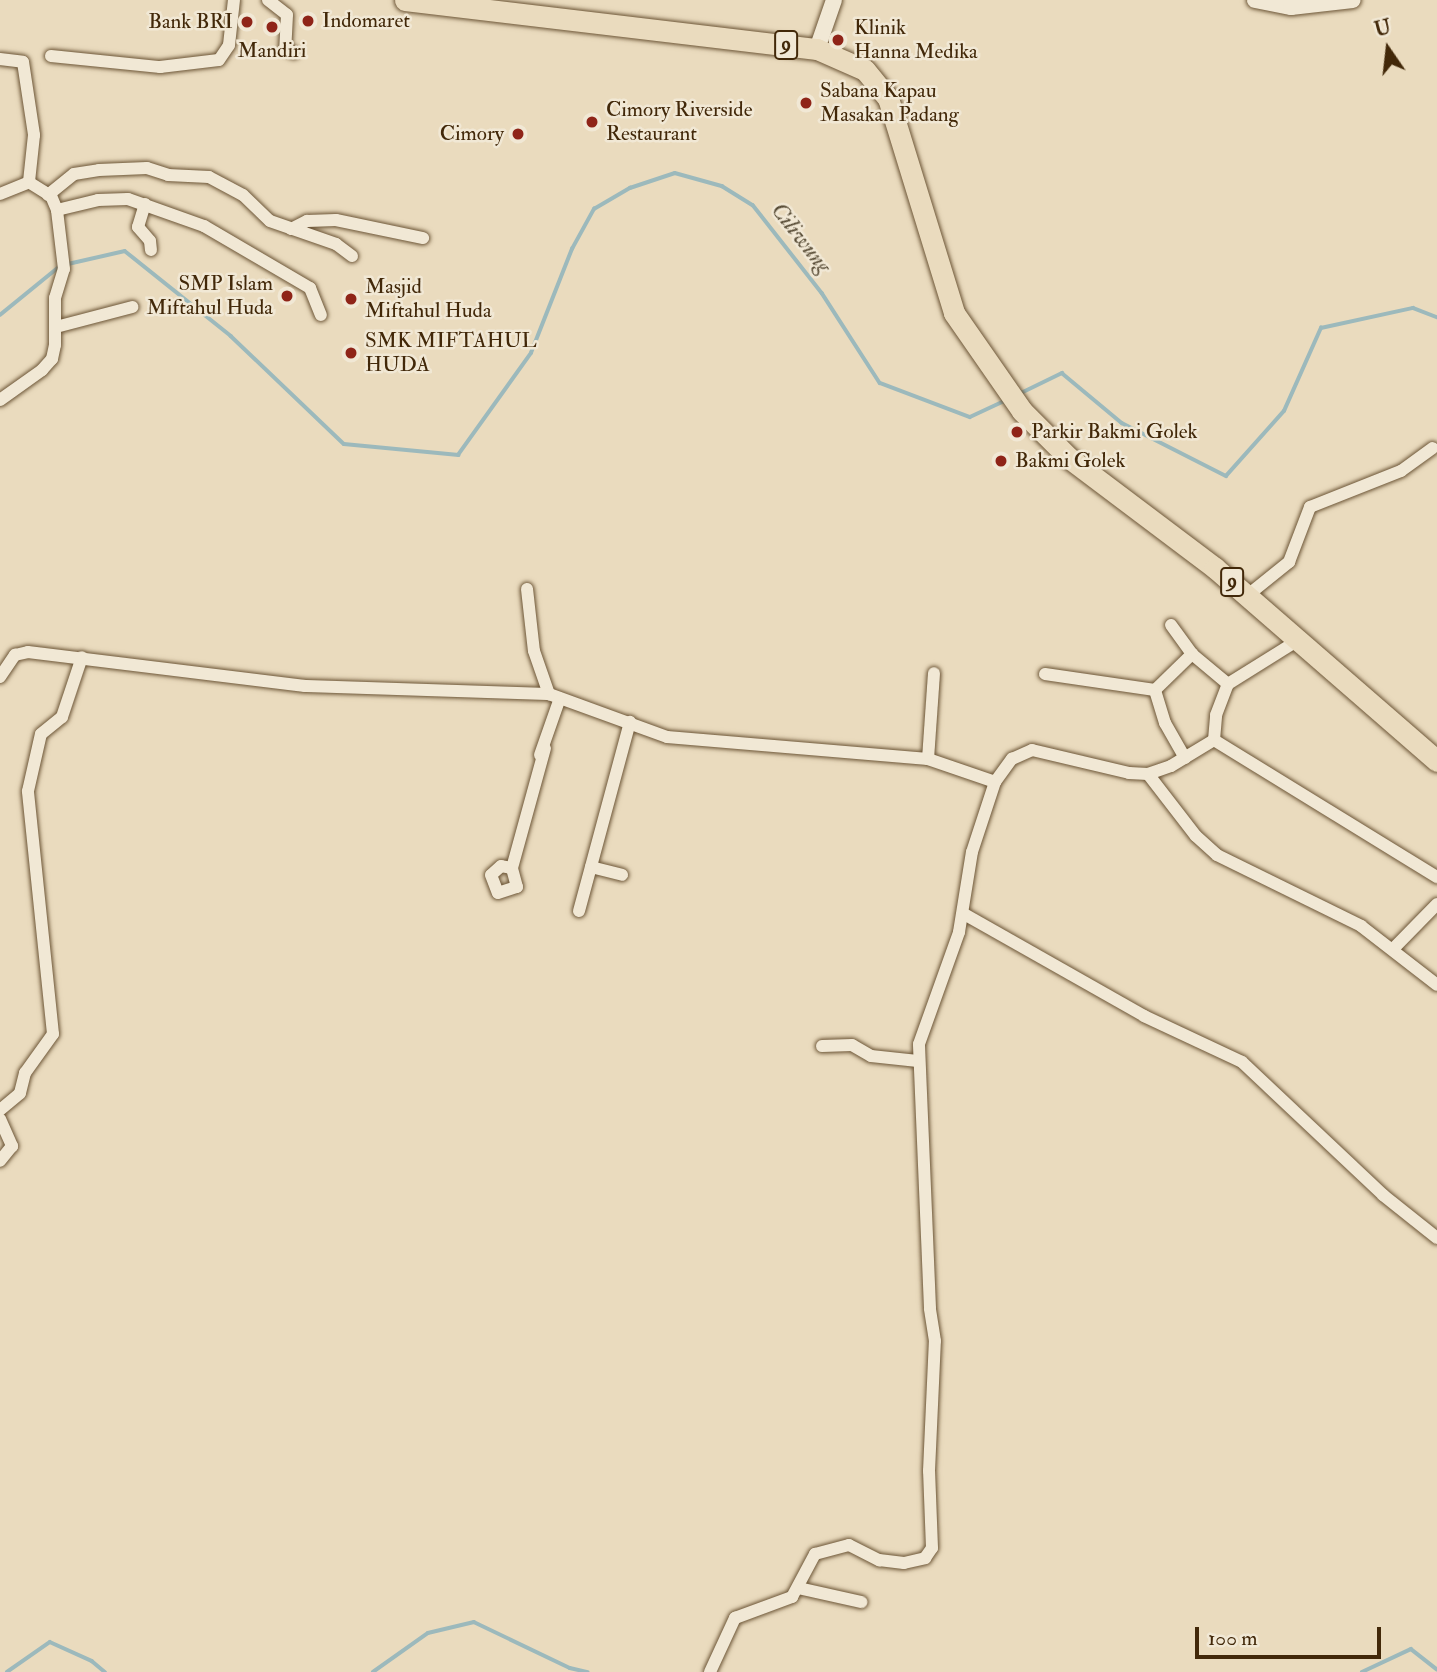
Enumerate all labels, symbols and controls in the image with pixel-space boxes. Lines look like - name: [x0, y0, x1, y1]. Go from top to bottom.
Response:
- place label: Indomaret: [322, 8, 410, 34]
- place label: Bank BRI: [148, 9, 233, 35]
- marker: Indomaret: [300, 13, 316, 29]
- marker: Bank BRI: [239, 14, 255, 30]
- north arrow: [1353, 14, 1423, 84]
- place label: Klinik Hanna Medika: [854, 15, 978, 65]
- text: U: [1372, 15, 1394, 42]
- marker: Mandiri: [264, 19, 280, 35]
- road number: 9: [774, 30, 798, 60]
- marker: Klinik Hanna Medika: [828, 30, 848, 50]
- place label: Mandiri: [238, 38, 306, 64]
- place label: Sabana Kapau Masakan Padang: [820, 78, 959, 128]
- marker: Sabana Kapau Masakan Padang: [798, 95, 814, 111]
- place label: Cimory Riverside Restaurant: [606, 97, 752, 147]
- marker: Cimory Riverside Restaurant: [584, 114, 600, 130]
- place label: Cimory: [440, 121, 504, 147]
- marker: Cimory: [510, 126, 526, 142]
- water label: Ciliwung: [765, 197, 837, 279]
- place label: SMP Islam Miftahul Huda: [146, 271, 273, 321]
- place label: Masjid Miftahul Huda: [365, 274, 492, 324]
- marker: SMP Islam Miftahul Huda: [279, 288, 295, 304]
- marker: Masjid Miftahul Huda: [343, 291, 359, 307]
- place label: SMK MIFTAHUL HUDA: [365, 328, 537, 378]
- marker: SMK MIFTAHUL HUDA: [343, 345, 359, 361]
- place label: Parkir Bakmi Golek: [1031, 419, 1198, 445]
- marker: Parkir Bakmi Golek: [1009, 424, 1025, 440]
- place label: Bakmi Golek: [1015, 448, 1125, 474]
- marker: Bakmi Golek: [993, 453, 1009, 469]
- road number: 9: [1220, 566, 1244, 597]
- scale bar: [1199, 1612, 1384, 1656]
- text: 100 m: [1208, 1625, 1258, 1652]

